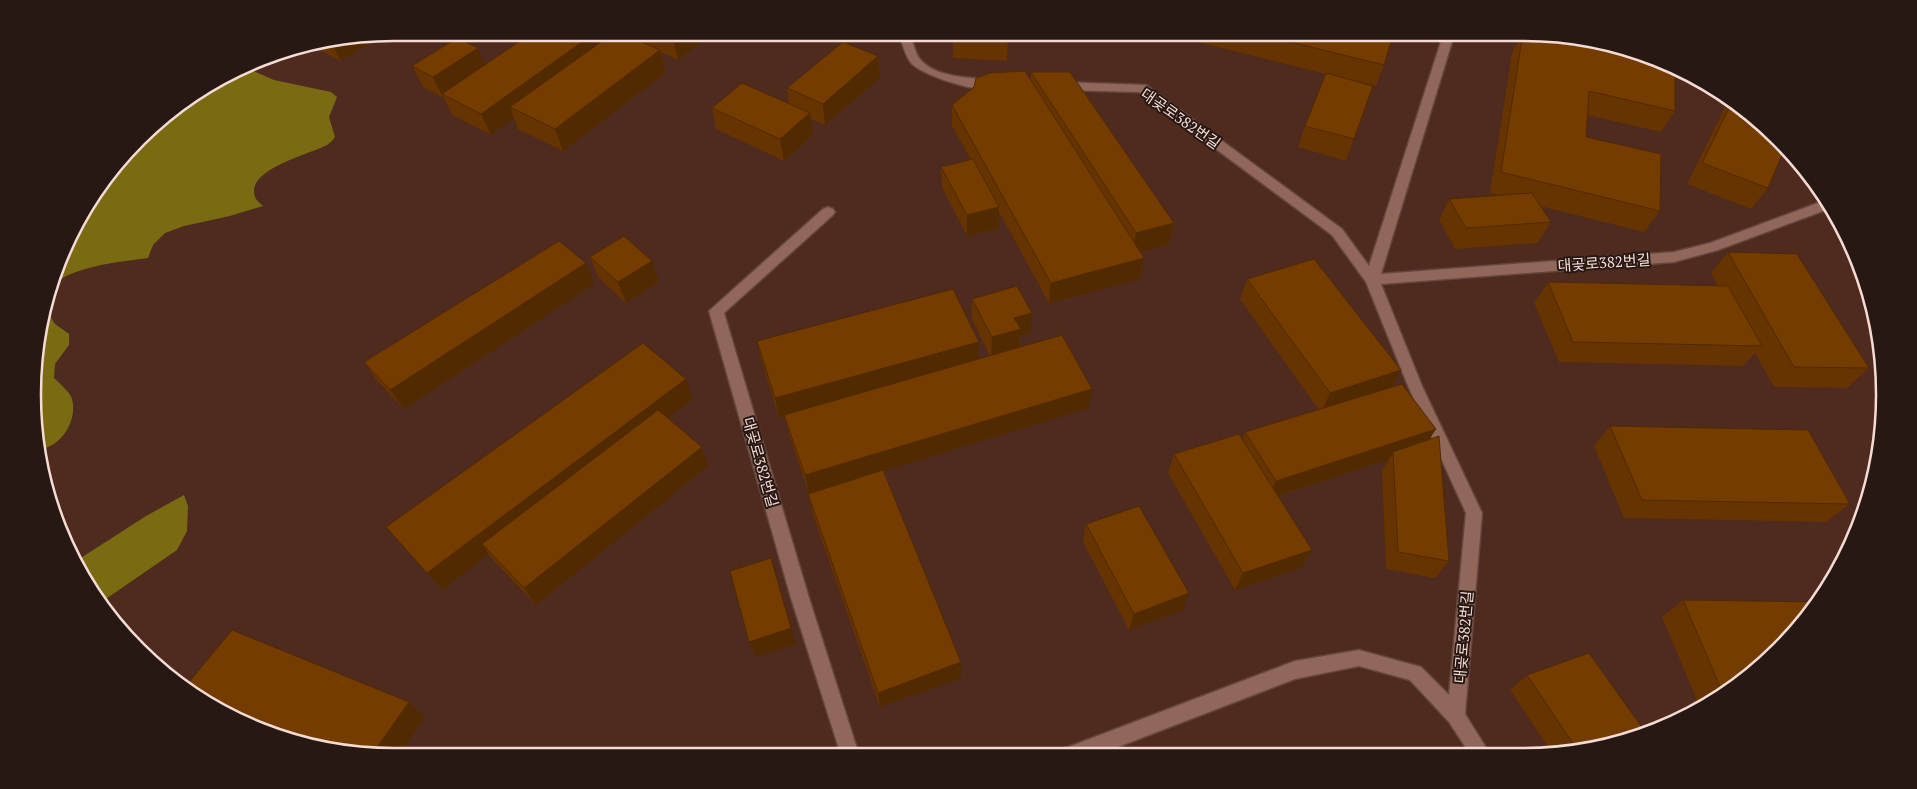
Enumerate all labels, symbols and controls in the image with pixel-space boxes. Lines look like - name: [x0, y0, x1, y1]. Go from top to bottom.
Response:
- street label: 대곶로382번길: [1137, 83, 1225, 153]
- street label: 대곶로382번길: [1557, 249, 1651, 275]
- street label: 대곶로382번길: [739, 415, 783, 509]
- street label: 대곶로382번길: [1449, 590, 1477, 684]

